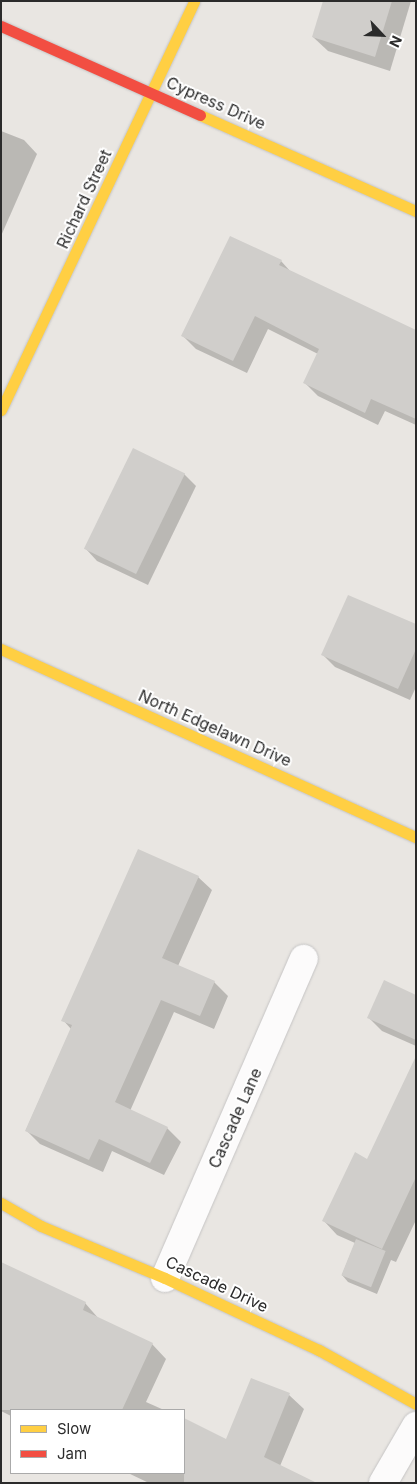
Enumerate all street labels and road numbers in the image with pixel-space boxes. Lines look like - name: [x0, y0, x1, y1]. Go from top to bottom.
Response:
- street label: Cypress Drive: [163, 73, 269, 133]
- street label: Richard Street: [53, 146, 115, 252]
- street label: North Edgelawn Drive: [136, 686, 294, 770]
- street label: Cascade Lane: [204, 1065, 266, 1171]
- street label: Cascade Drive: [163, 1252, 271, 1316]

